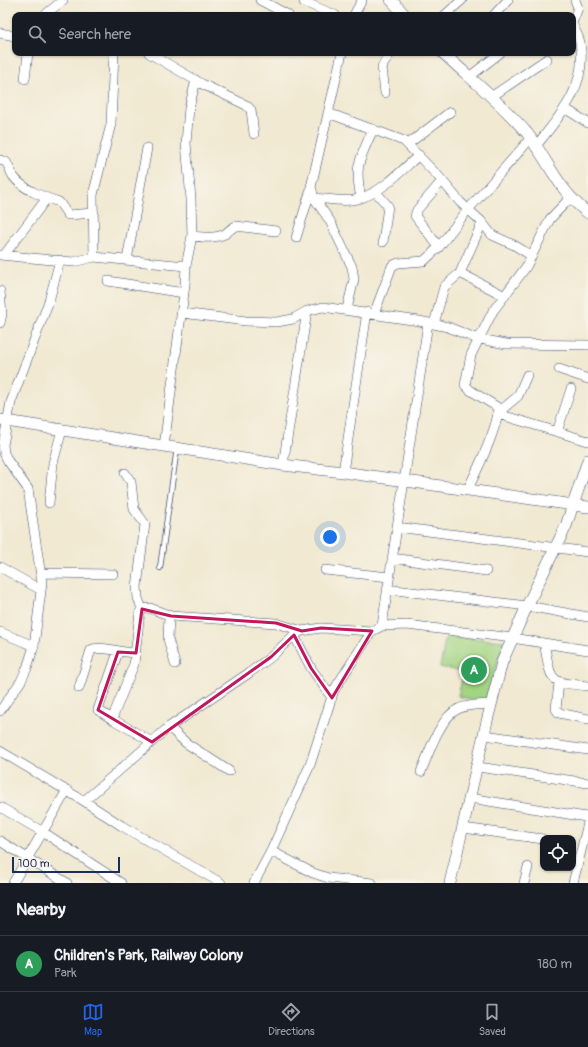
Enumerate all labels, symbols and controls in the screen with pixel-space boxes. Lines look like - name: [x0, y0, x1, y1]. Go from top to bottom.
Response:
- search box: [12, 12, 576, 56]
- icon: search: [26, 23, 48, 45]
- text: Search here: [58, 25, 131, 44]
- your location: [320, 527, 340, 547]
- pin: A: [461, 655, 487, 685]
- map controls: [540, 835, 576, 871]
- button: locate: [540, 835, 576, 871]
- scale bar: [12, 855, 120, 874]
- text: 100 m: [18, 857, 49, 870]
- text: Nearby: [16, 899, 65, 920]
- text: Children's Park, Railway Colony: [54, 946, 243, 965]
- text: A: [25, 956, 33, 972]
- text: 180 m: [537, 956, 572, 972]
- text: Park: [54, 965, 77, 981]
- tab: Map: [82, 1001, 104, 1038]
- tab: Directions: [268, 1001, 315, 1038]
- tab: Saved: [479, 1001, 506, 1038]

